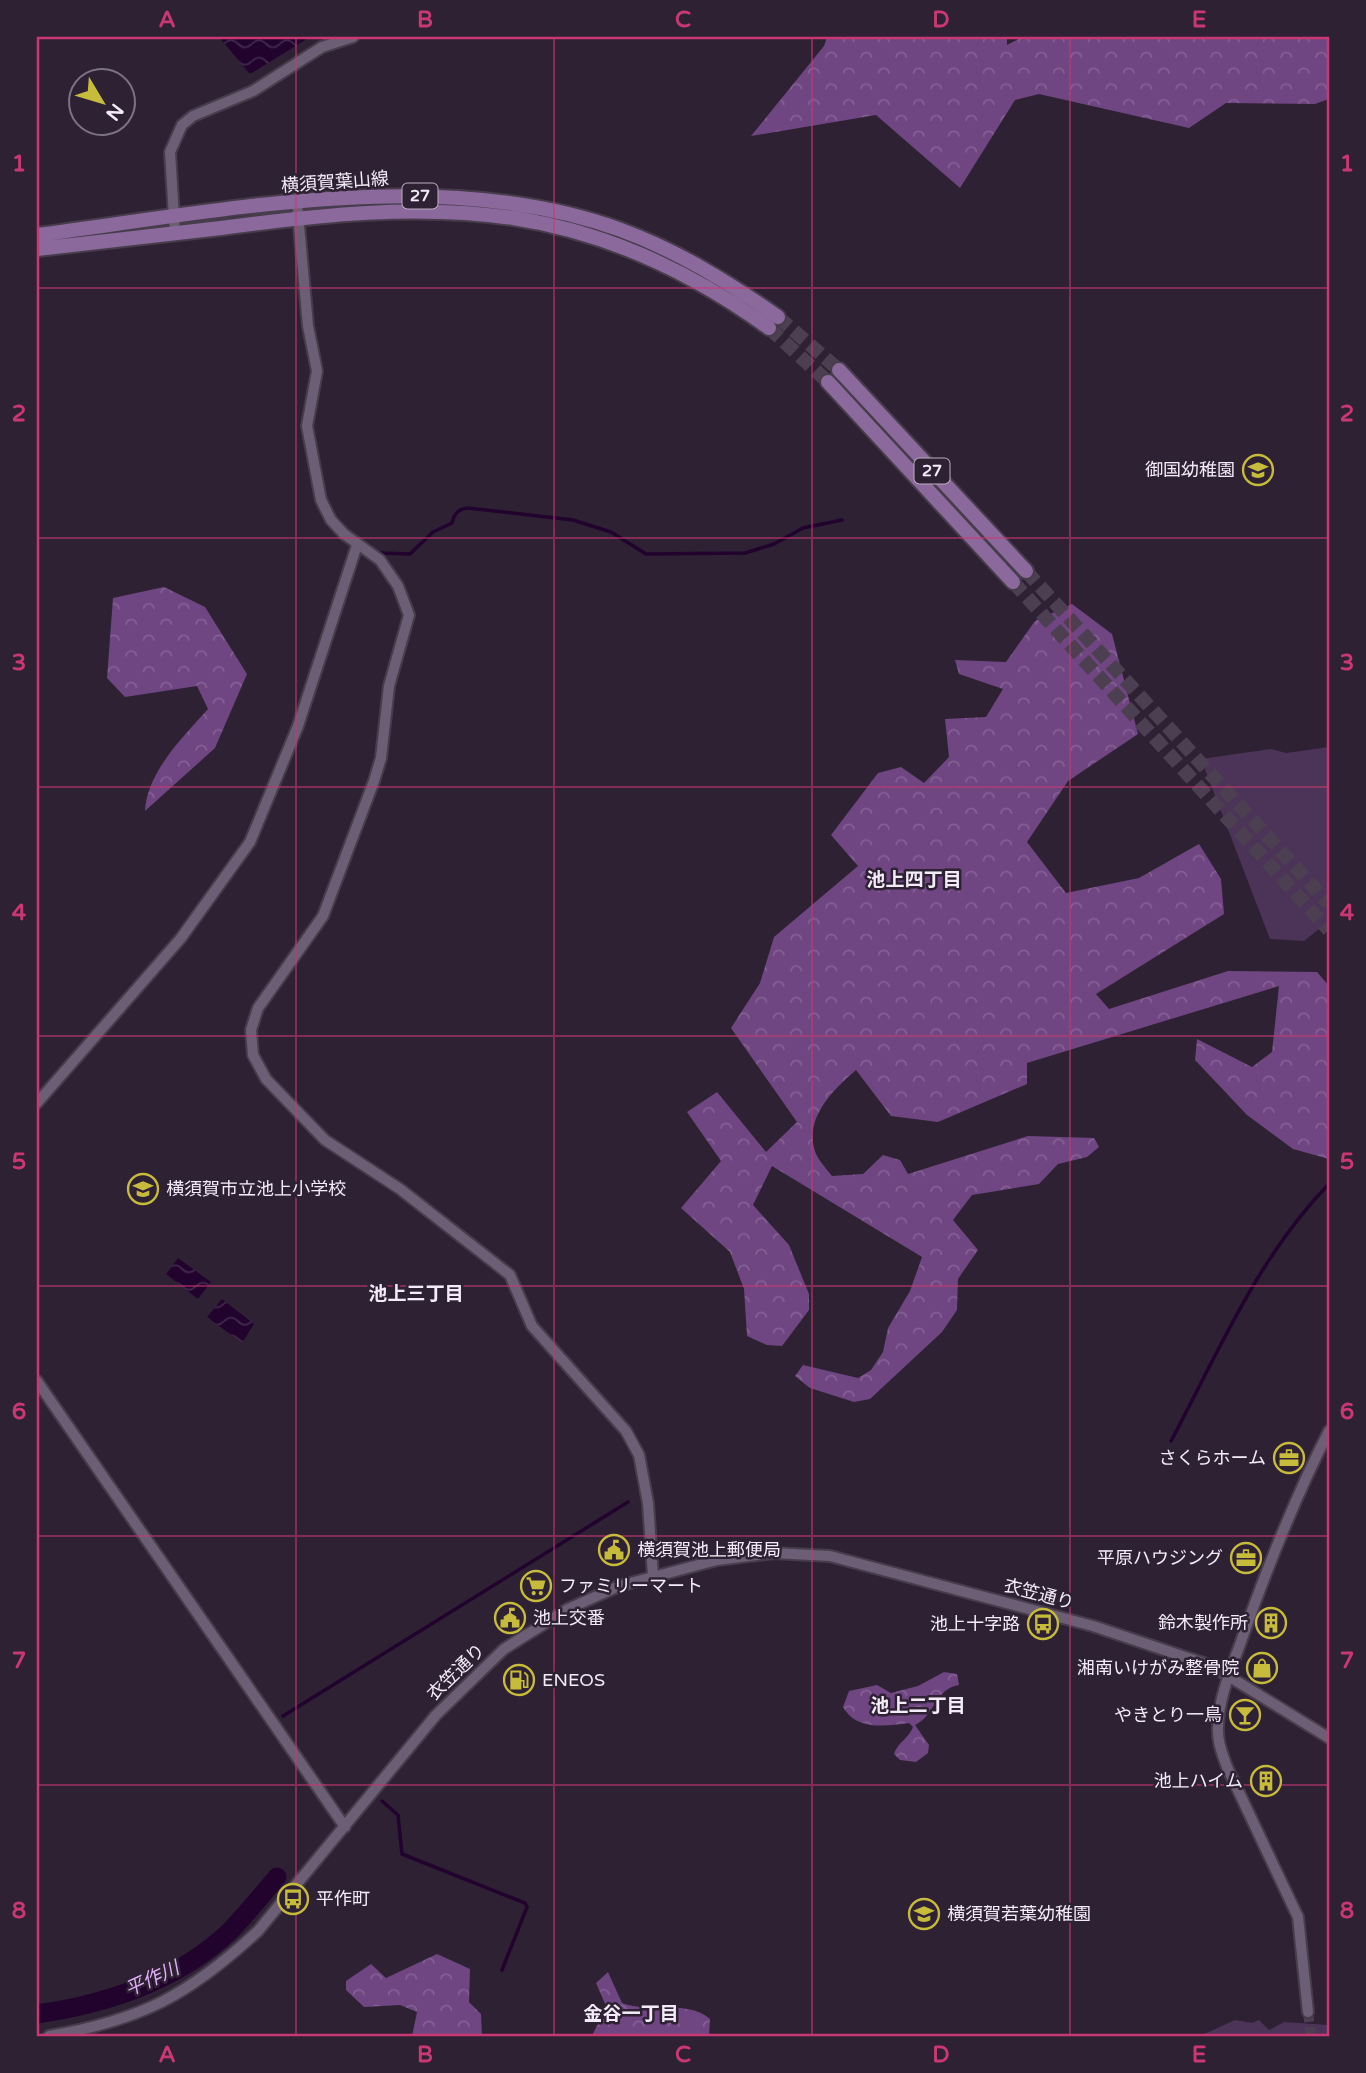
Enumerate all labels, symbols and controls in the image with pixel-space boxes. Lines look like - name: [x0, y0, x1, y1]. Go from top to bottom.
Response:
- text: A: [158, 6, 176, 34]
- text: B: [417, 6, 433, 34]
- text: C: [675, 6, 691, 34]
- text: D: [932, 6, 950, 34]
- text: E: [1192, 6, 1206, 34]
- north arrow: [66, 66, 136, 136]
- text: N: [101, 99, 128, 125]
- text: 1: [12, 150, 26, 178]
- text: 1: [1340, 150, 1354, 178]
- street label: 横須賀葉山線: [280, 167, 390, 197]
- road number: 27: [402, 184, 438, 208]
- text: 2: [12, 400, 26, 428]
- text: 2: [1340, 400, 1354, 428]
- school or university icon: 御国幼稚園: [1241, 453, 1275, 487]
- road number: 27: [914, 458, 950, 484]
- place label: 御国幼稚園: [1145, 459, 1235, 481]
- text: 3: [12, 649, 26, 677]
- text: 3: [1340, 649, 1354, 677]
- district label: 池上四丁目: [866, 869, 962, 891]
- text: 4: [12, 899, 27, 927]
- text: 4: [1340, 899, 1355, 927]
- text: 5: [12, 1148, 26, 1176]
- text: 5: [1340, 1148, 1354, 1176]
- school or university icon: 横須賀市立池上小学校: [126, 1172, 160, 1206]
- place label: 横須賀市立池上小学校: [166, 1178, 346, 1200]
- district label: 池上三丁目: [368, 1283, 464, 1305]
- text: 6: [12, 1398, 26, 1426]
- text: 6: [1340, 1398, 1354, 1426]
- office icon: さくらホーム: [1272, 1441, 1306, 1475]
- place label: さくらホーム: [1159, 1447, 1266, 1469]
- public building icon: 横須賀池上郵便局: [597, 1533, 631, 1567]
- place label: 横須賀池上郵便局: [637, 1539, 781, 1561]
- office icon: 平原ハウジング: [1229, 1541, 1263, 1575]
- place label: 平原ハウジング: [1097, 1547, 1223, 1569]
- supermarket icon: ファミリーマート: [519, 1569, 553, 1603]
- street label: 衣笠通り: [1001, 1574, 1077, 1614]
- place label: ファミリーマート: [559, 1575, 703, 1597]
- public building icon: 池上交番: [493, 1601, 527, 1635]
- building icon: 鈴木製作所: [1254, 1606, 1288, 1640]
- place label: 池上交番: [533, 1607, 605, 1629]
- bus stop icon: 池上十字路: [1026, 1607, 1060, 1641]
- place label: 鈴木製作所: [1158, 1612, 1248, 1634]
- place label: 池上十字路: [930, 1613, 1020, 1635]
- street label: 衣笠通り: [422, 1639, 490, 1705]
- text: 7: [12, 1647, 26, 1675]
- text: 7: [1340, 1647, 1354, 1675]
- shop icon: 湘南いけがみ整骨院: [1245, 1651, 1279, 1685]
- place label: 湘南いけがみ整骨院: [1077, 1657, 1239, 1679]
- fuel station icon: ENEOS: [502, 1663, 536, 1697]
- place label: ENEOS: [542, 1669, 605, 1691]
- district label: 池上二丁目: [870, 1695, 966, 1717]
- bar icon: やきとり一鳥: [1228, 1698, 1262, 1732]
- place label: やきとり一鳥: [1114, 1704, 1222, 1726]
- building icon: 池上ハイム: [1249, 1764, 1283, 1798]
- place label: 池上ハイム: [1154, 1770, 1243, 1792]
- bus stop icon: 平作町: [276, 1882, 310, 1916]
- place label: 平作町: [316, 1888, 370, 1910]
- text: 8: [12, 1897, 26, 1925]
- school or university icon: 横須賀若葉幼稚園: [907, 1897, 941, 1931]
- text: 8: [1340, 1897, 1354, 1925]
- place label: 横須賀若葉幼稚園: [947, 1903, 1091, 1925]
- water label: 平作川: [122, 1956, 184, 2001]
- district label: 金谷一丁目: [583, 2003, 679, 2025]
- text: A: [158, 2041, 176, 2069]
- text: B: [417, 2041, 433, 2069]
- text: C: [675, 2041, 691, 2069]
- text: D: [932, 2041, 950, 2069]
- text: E: [1192, 2041, 1206, 2069]

